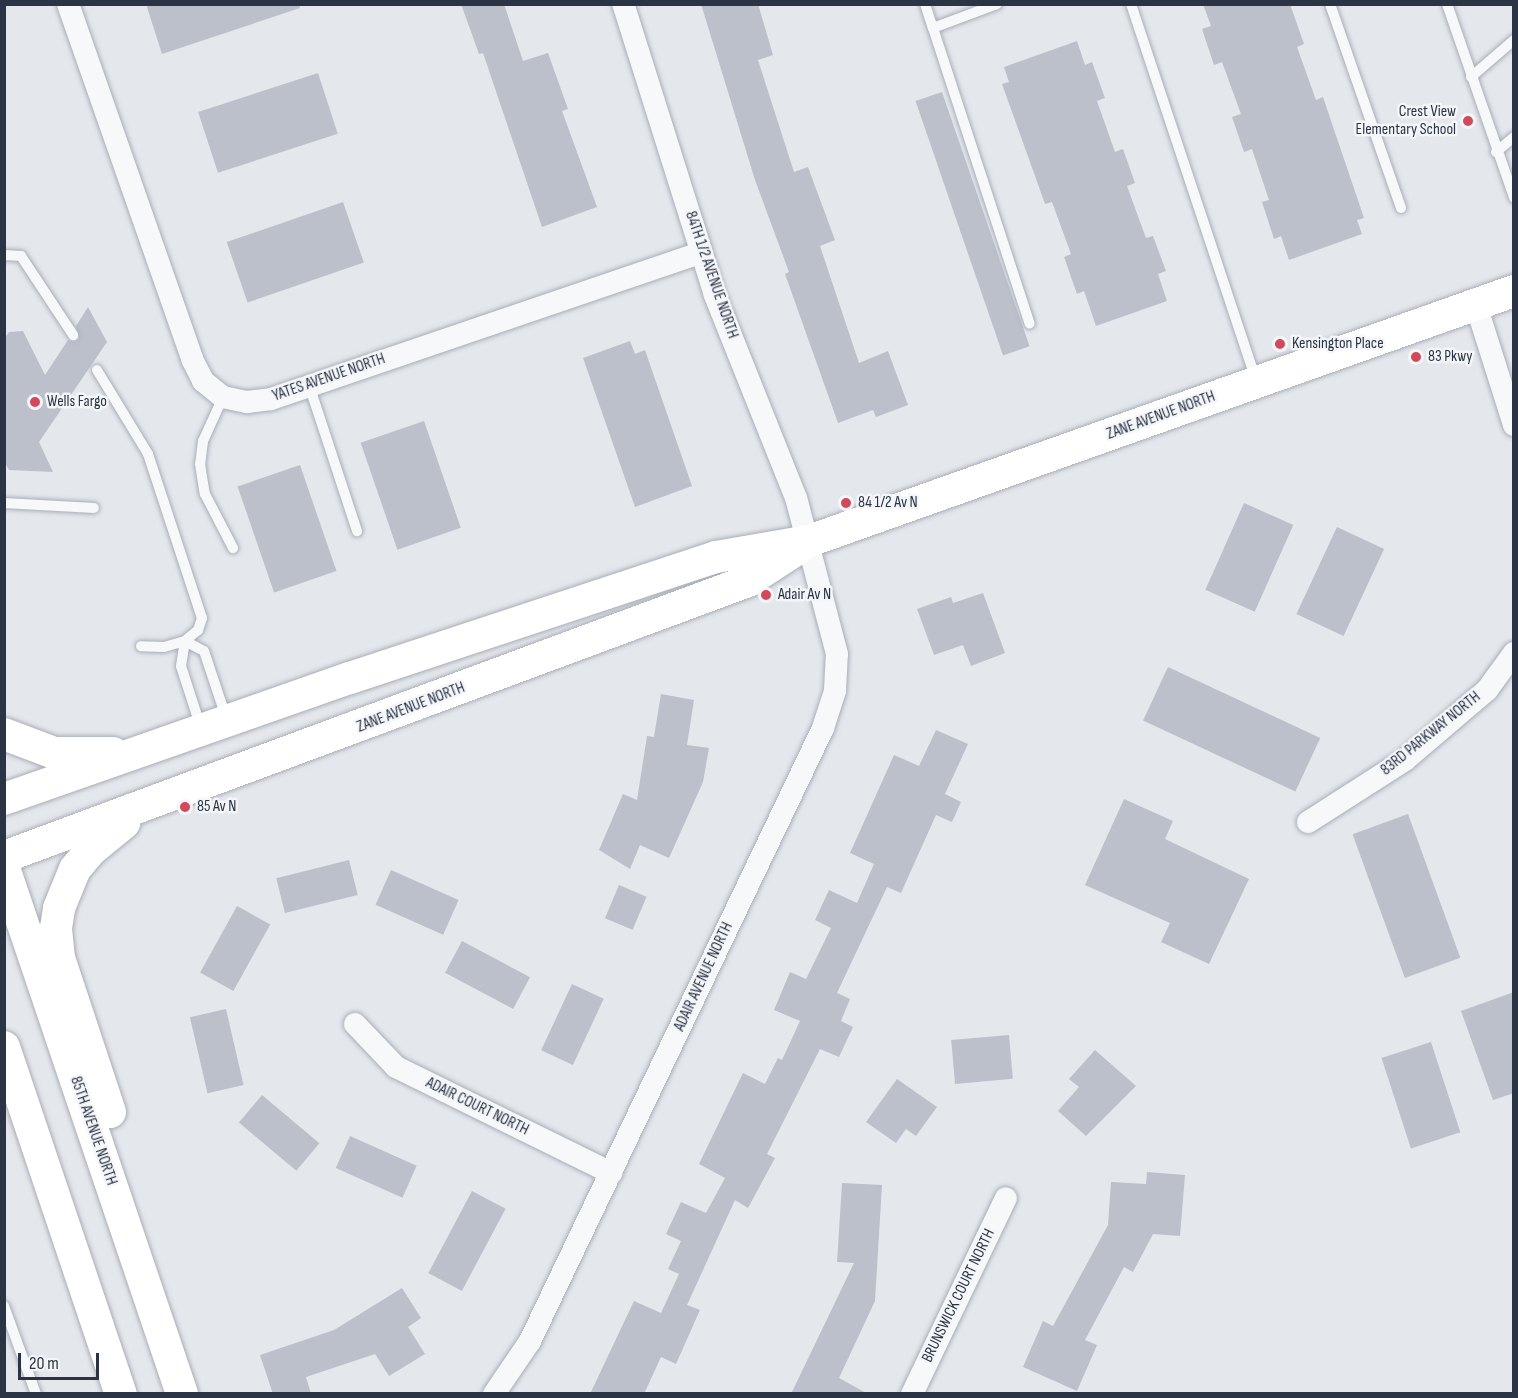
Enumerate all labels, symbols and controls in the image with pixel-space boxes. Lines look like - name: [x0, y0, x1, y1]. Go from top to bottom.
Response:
- place label: Crest View Elementary School: [1356, 102, 1456, 140]
- marker: Crest View Elementary School: [1461, 114, 1475, 128]
- street label: 84TH 1/2 AVENUE NORTH: [680, 209, 742, 341]
- place label: Kensington Place: [1292, 334, 1384, 354]
- marker: Kensington Place: [1273, 337, 1287, 351]
- place label: 83 Pkwy: [1428, 347, 1472, 367]
- street label: YATES AVENUE NORTH: [270, 350, 388, 406]
- marker: 83 Pkwy: [1409, 350, 1423, 364]
- street label: ZANE AVENUE NORTH: [1104, 387, 1218, 445]
- place label: Wells Fargo: [47, 392, 107, 412]
- marker: Wells Fargo: [28, 395, 42, 409]
- place label: 84 1/2 Av N: [858, 493, 918, 513]
- marker: 84 1/2 Av N: [839, 496, 853, 510]
- place label: Adair Av N: [778, 585, 831, 605]
- marker: Adair Av N: [759, 588, 773, 602]
- street label: ZANE AVENUE NORTH: [354, 679, 468, 737]
- street label: 83RD PARKWAY NORTH: [1377, 688, 1485, 780]
- place label: 85 Av N: [197, 797, 237, 817]
- marker: 85 Av N: [178, 800, 192, 814]
- street label: ADAIR AVENUE NORTH: [670, 920, 738, 1034]
- street label: 85TH AVENUE NORTH: [65, 1074, 121, 1188]
- street label: ADAIR COURT NORTH: [422, 1074, 532, 1140]
- street label: BRUNSWICK COURT NORTH: [918, 1226, 1000, 1366]
- scale bar: [21, 1341, 102, 1379]
- text: 20 m: [29, 1353, 59, 1374]

